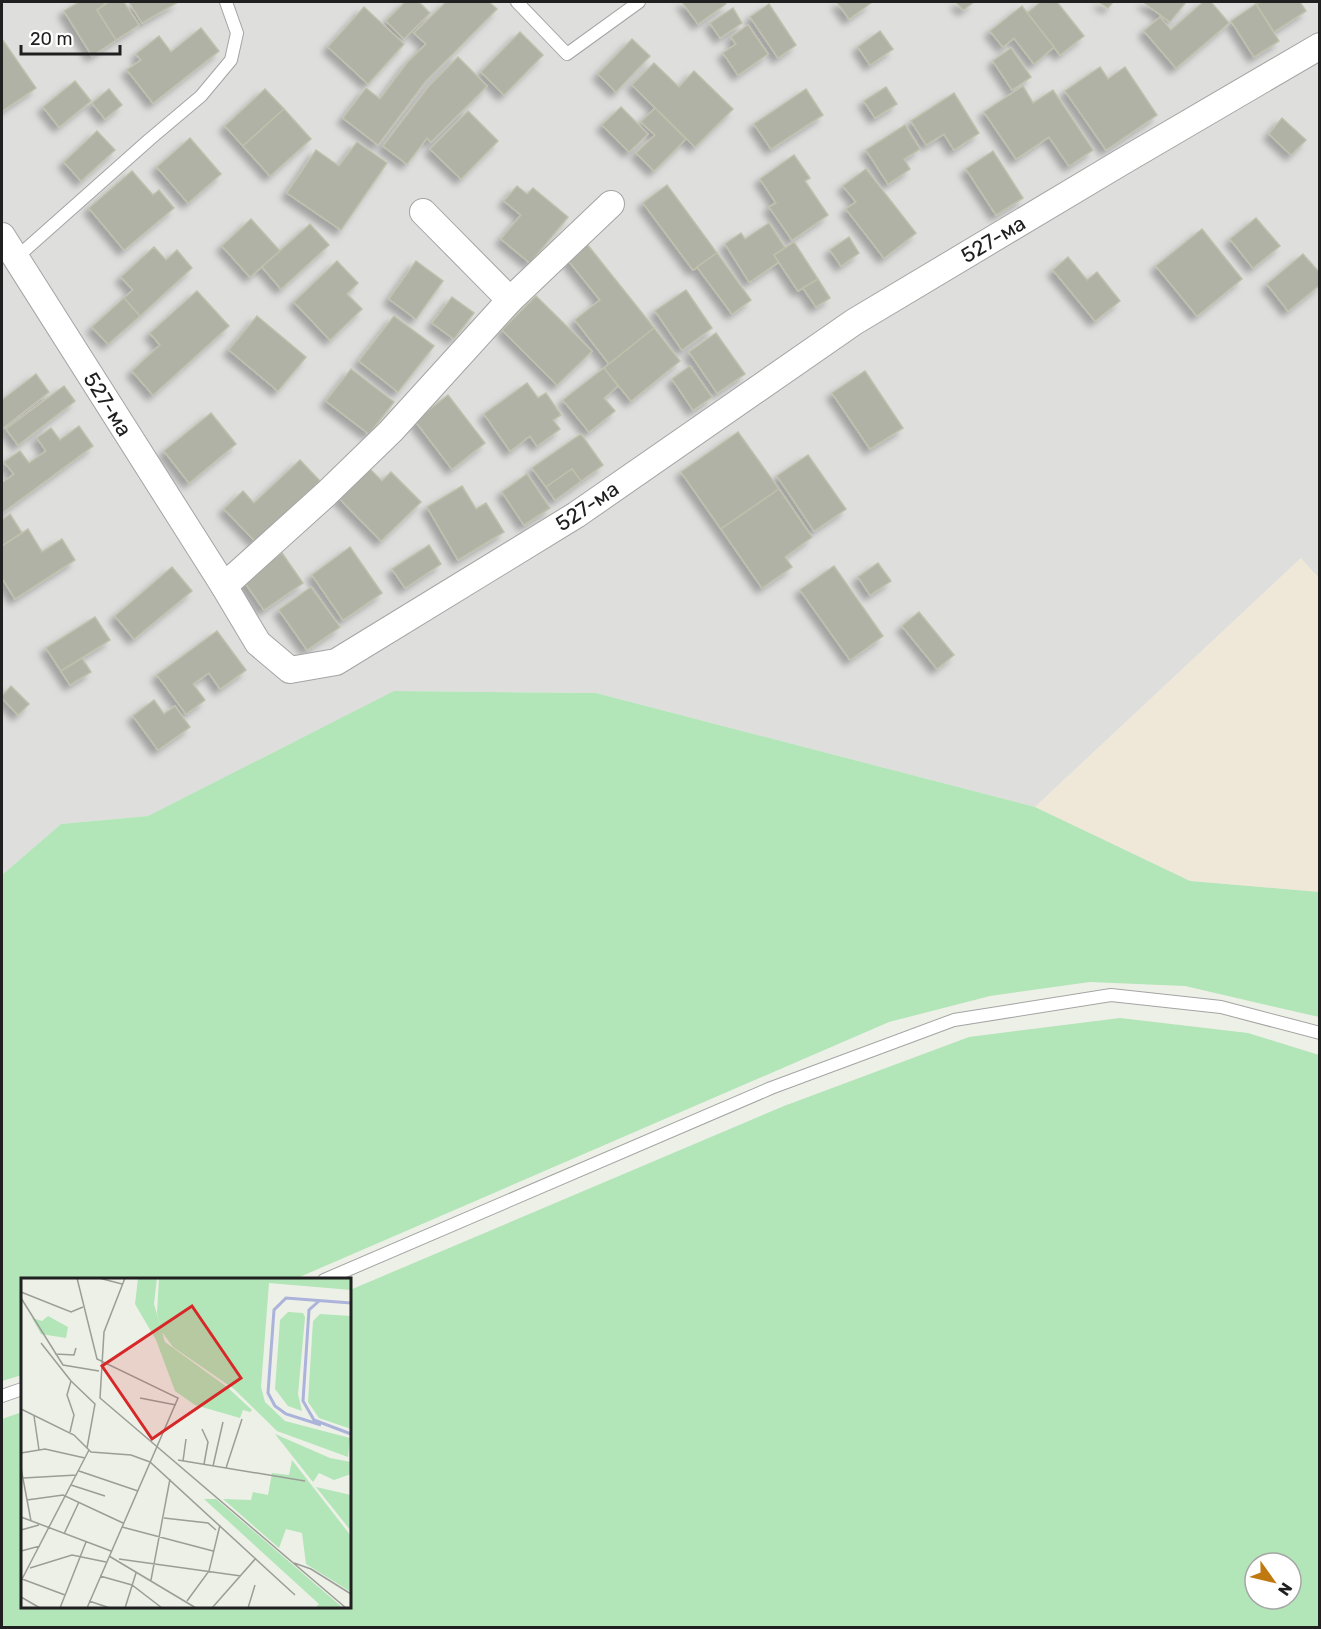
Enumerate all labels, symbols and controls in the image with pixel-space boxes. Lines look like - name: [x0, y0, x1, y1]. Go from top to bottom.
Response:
- scale bar: [21, 18, 120, 56]
- text: 20 m: [30, 28, 72, 50]
- street label: 527-ма: [956, 210, 1030, 268]
- street label: 527-ма: [79, 367, 137, 441]
- street label: 527-ма: [551, 476, 623, 536]
- inset map: [21, 1278, 351, 1608]
- north arrow: [1243, 1551, 1303, 1611]
- text: N: [1274, 1579, 1296, 1599]

